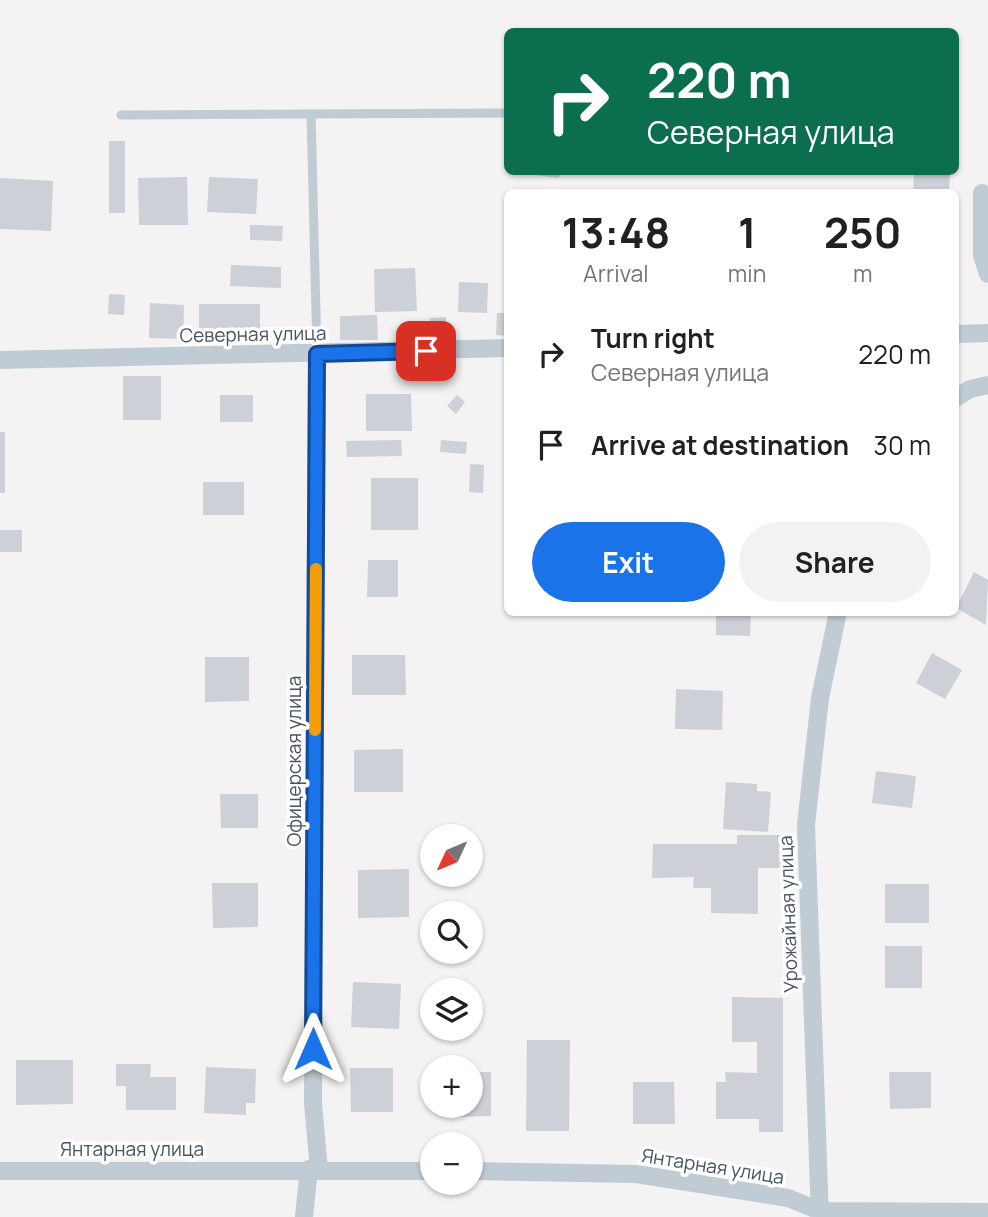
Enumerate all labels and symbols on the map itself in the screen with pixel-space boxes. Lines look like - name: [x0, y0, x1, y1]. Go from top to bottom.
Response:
- street label: Северная улица: [179, 320, 327, 348]
- pin: [396, 321, 456, 381]
- street label: Офицерская улица: [281, 676, 307, 846]
- north arrow: [420, 824, 483, 887]
- street label: Урожайная улица: [772, 835, 804, 993]
- position arrow: [276, 1012, 350, 1086]
- street label: Янтарная улица: [60, 1136, 204, 1162]
- street label: Янтарная улица: [640, 1142, 786, 1190]

